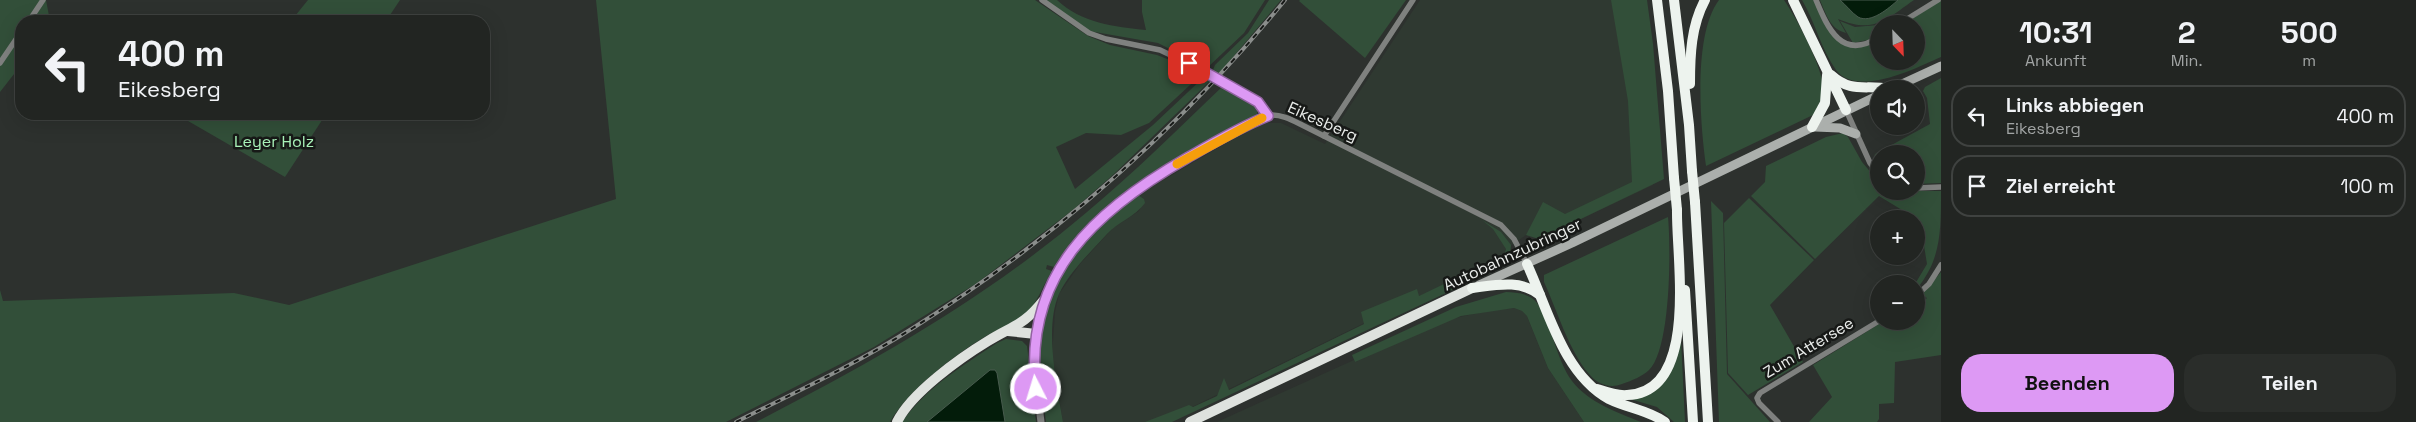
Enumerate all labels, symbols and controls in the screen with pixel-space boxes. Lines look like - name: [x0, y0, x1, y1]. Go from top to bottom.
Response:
- text: 10:31: [2019, 13, 2093, 52]
- text: 2: [2178, 13, 2196, 52]
- text: 500: [2281, 13, 2338, 52]
- north arrow: [1870, 15, 1925, 70]
- map controls: [1870, 15, 1925, 330]
- text: 400 m: [118, 32, 224, 76]
- icon: left: [35, 35, 100, 100]
- pin: [1168, 42, 1210, 84]
- icon: arrive: [1175, 49, 1203, 77]
- text: Ankunft: [2025, 50, 2087, 71]
- text: Min.: [2171, 50, 2202, 71]
- text: m: [2302, 50, 2316, 71]
- text: Eikesberg: [118, 75, 221, 103]
- button: sound: [1870, 80, 1925, 135]
- text: Links abbiegen: [2006, 93, 2144, 118]
- street label: Eikesberg: [1284, 97, 1361, 146]
- icon: left: [1963, 102, 1991, 130]
- text: 400 m: [2337, 104, 2394, 129]
- text: Eikesberg: [2006, 118, 2081, 139]
- park label: Leyer Holz: [234, 131, 314, 152]
- button: search: [1870, 145, 1925, 200]
- icon: arrive: [1963, 172, 1991, 200]
- text: Ziel erreicht: [2006, 174, 2116, 199]
- text: 100 m: [2340, 174, 2394, 199]
- button: +: [1870, 210, 1925, 265]
- street label: Autobahnzubringer: [1440, 213, 1585, 296]
- button: −: [1870, 275, 1925, 330]
- street label: Zum Attersee: [1759, 312, 1857, 383]
- button: Beenden: [1961, 354, 2174, 412]
- button: Teilen: [2184, 354, 2396, 412]
- position arrow: [1009, 362, 1061, 414]

